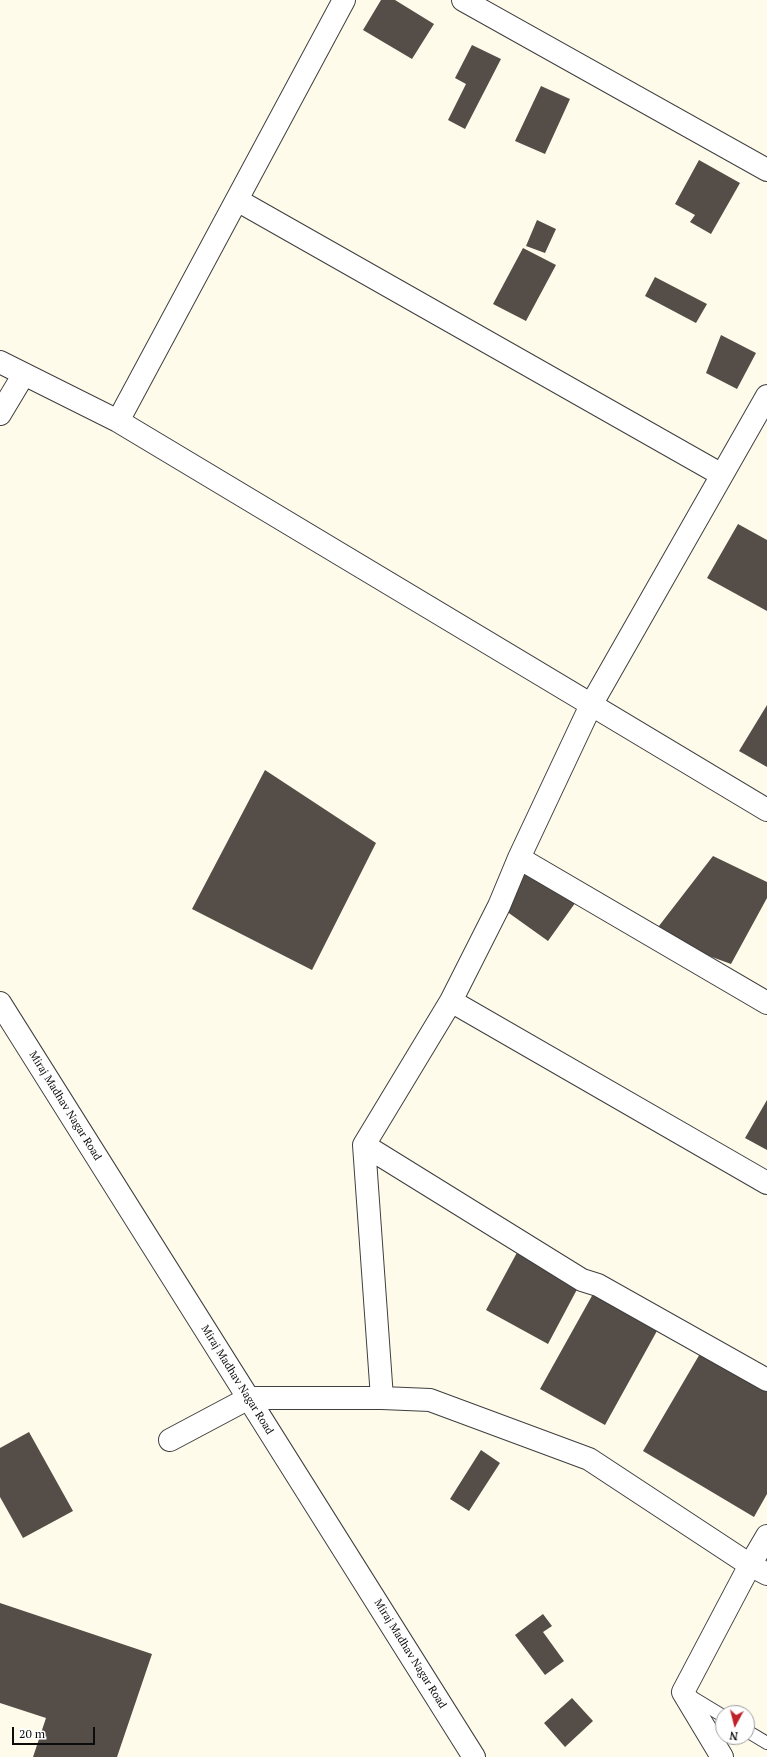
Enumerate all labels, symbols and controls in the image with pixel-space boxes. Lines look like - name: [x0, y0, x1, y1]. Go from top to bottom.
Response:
- street label: Miraj Madhav Nagar Road: [26, 1049, 104, 1163]
- street label: Miraj Madhav Nagar Road: [198, 1323, 276, 1437]
- street label: Miraj Madhav Nagar Road: [371, 1597, 449, 1711]
- north arrow: [715, 1705, 755, 1745]
- scale bar: [14, 1719, 97, 1745]
- text: 20 m: [19, 1726, 45, 1741]
- text: N: [729, 1728, 739, 1743]

